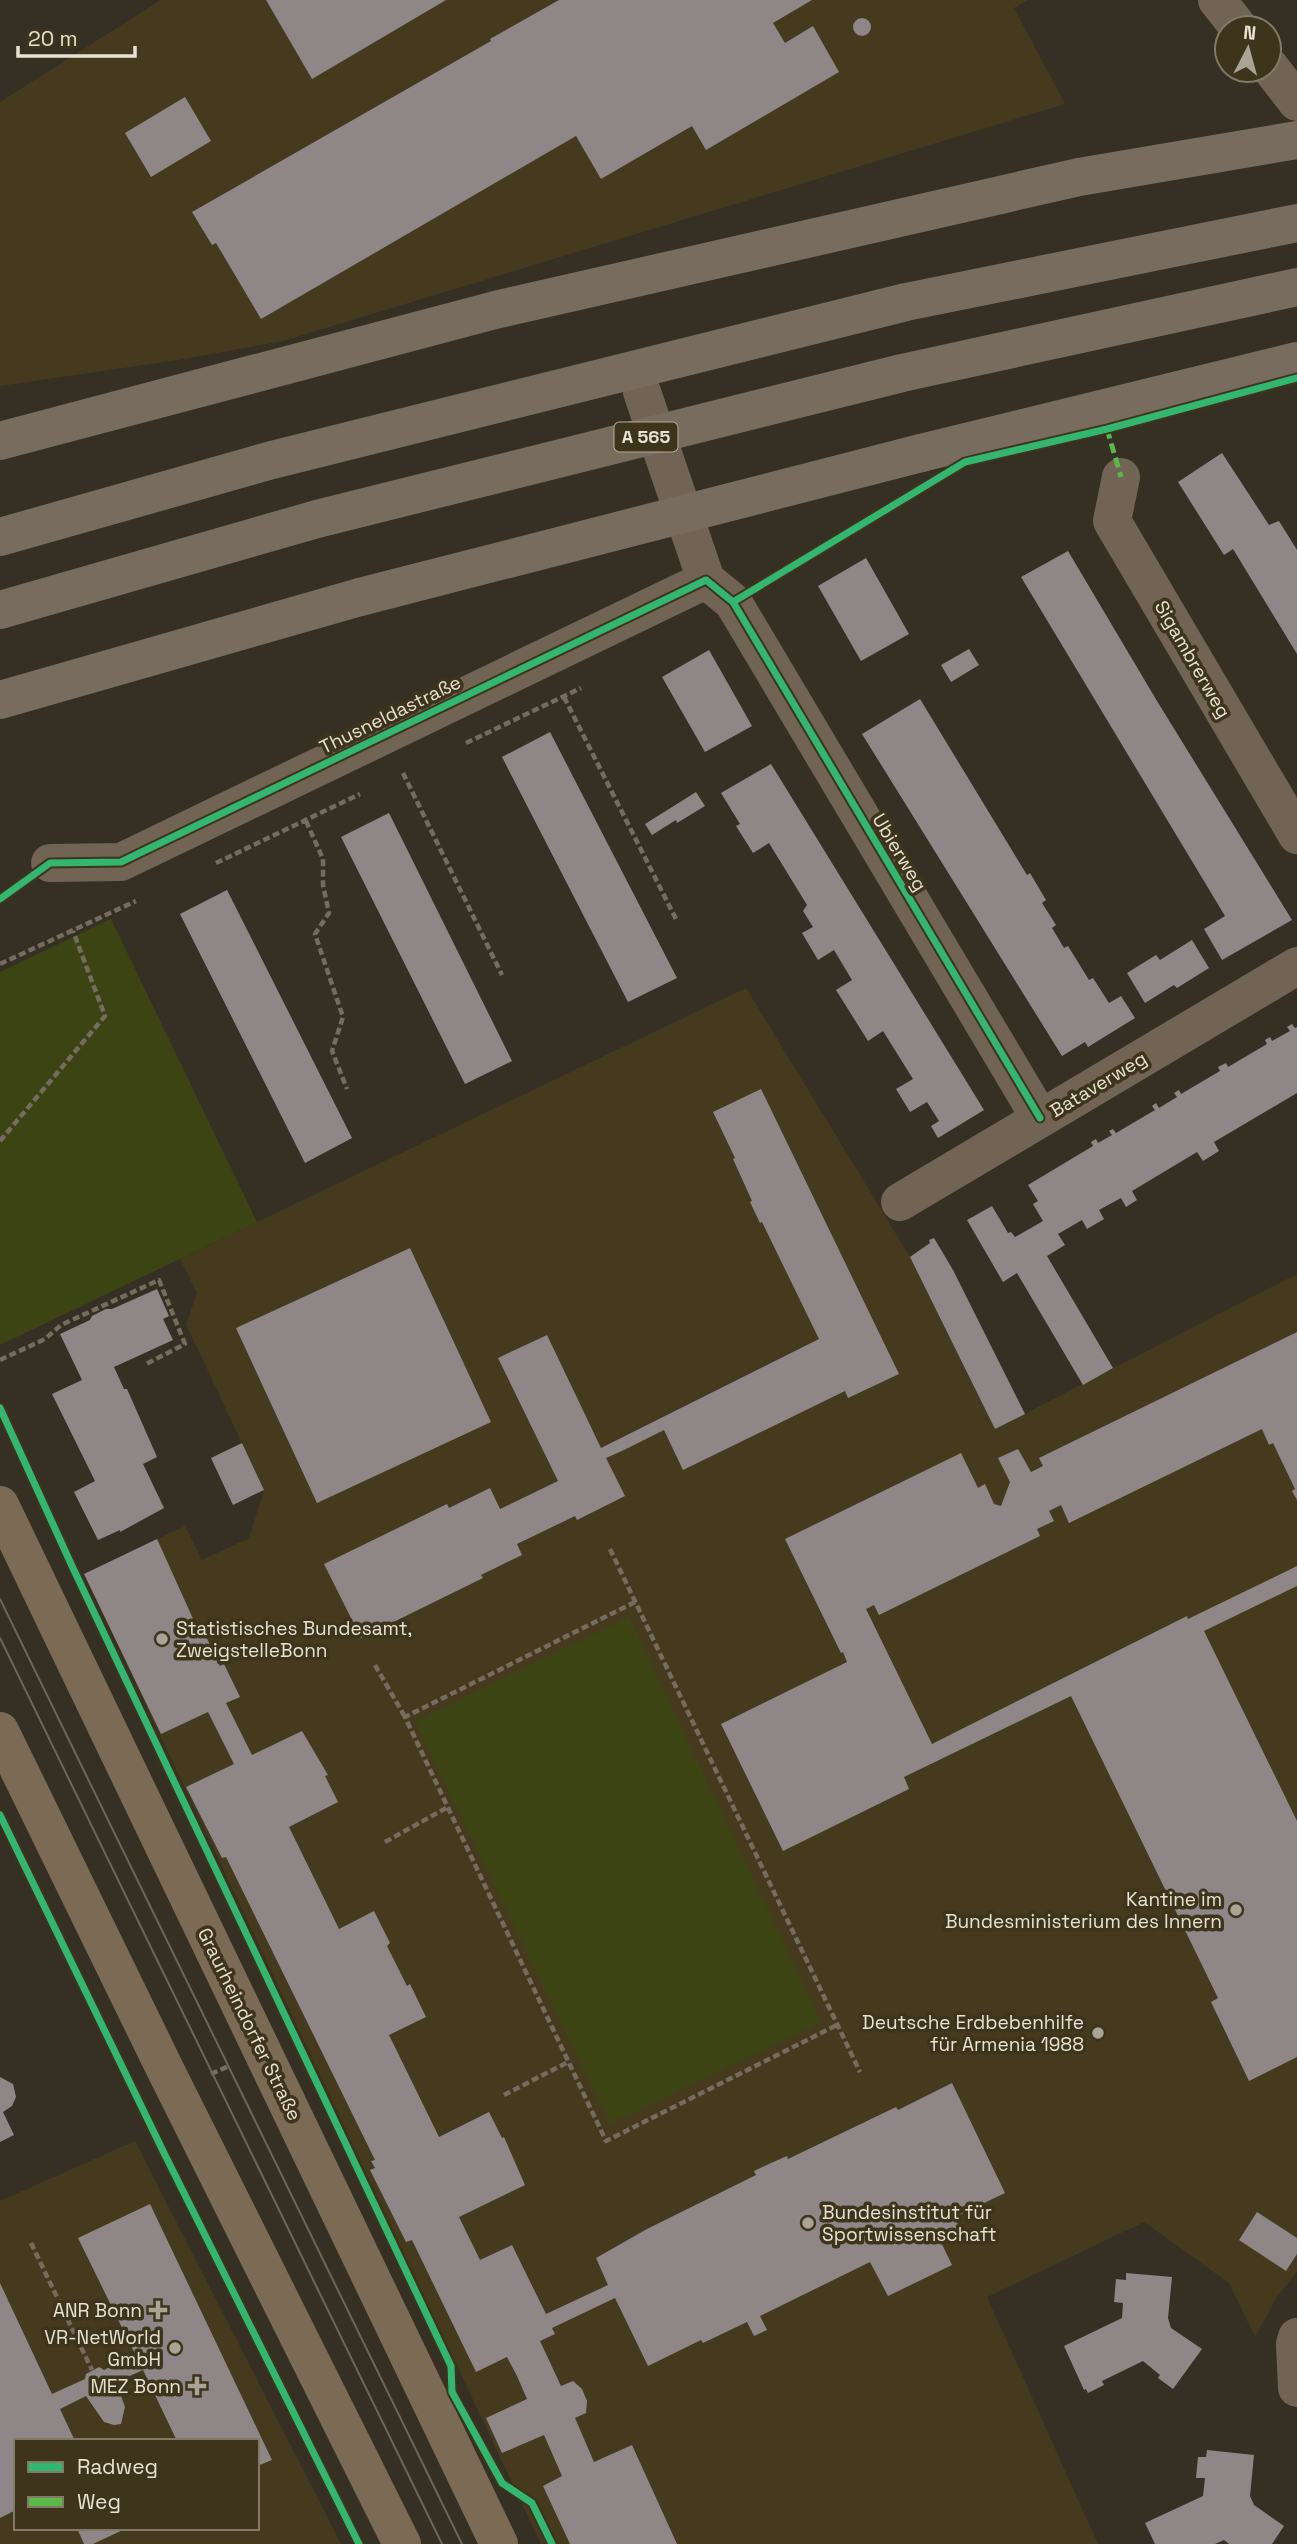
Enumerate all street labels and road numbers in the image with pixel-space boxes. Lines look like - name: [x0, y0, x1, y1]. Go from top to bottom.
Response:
- road number: A 565: [614, 422, 678, 452]
- street label: Sigambrerweg: [1149, 596, 1236, 723]
- street label: Thusneldastraße: [315, 669, 465, 760]
- street label: Ubierweg: [867, 809, 933, 896]
- street label: Bataverweg: [1045, 1046, 1151, 1123]
- street label: Graurheindorfer Straße: [192, 1924, 307, 2125]

